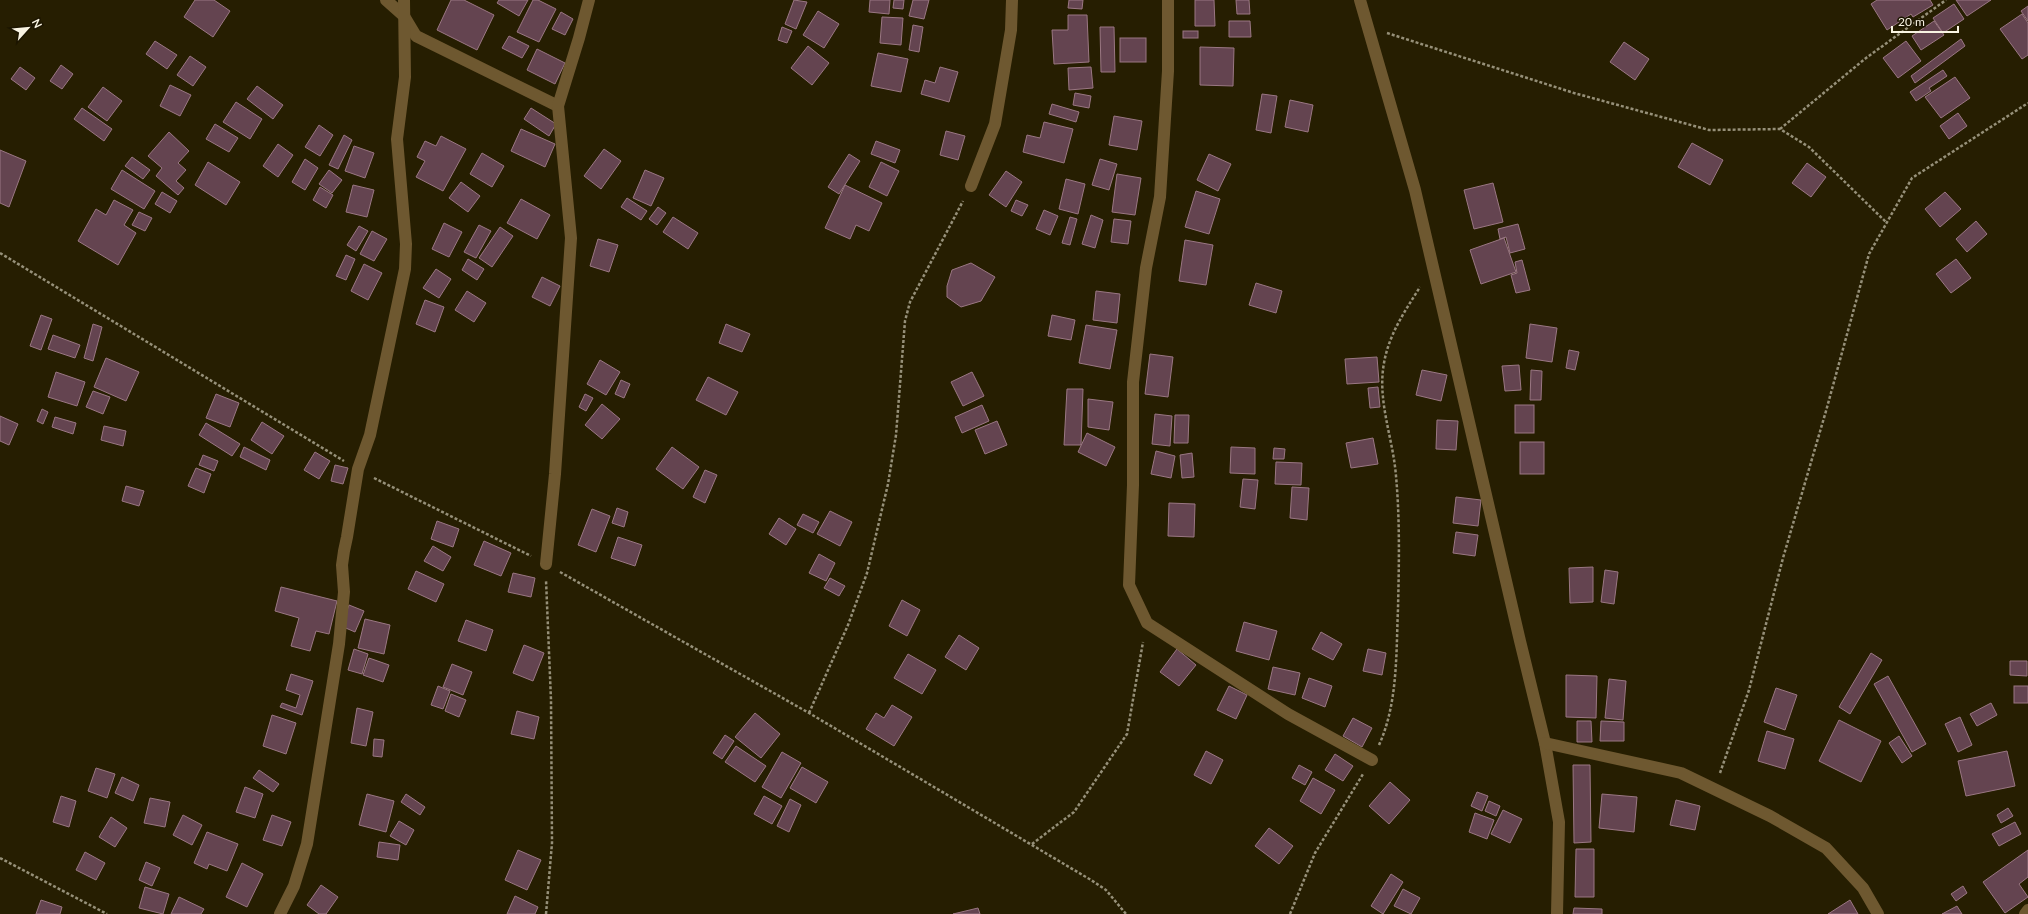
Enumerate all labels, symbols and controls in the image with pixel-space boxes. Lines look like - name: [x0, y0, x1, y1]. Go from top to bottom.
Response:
- north arrow: [8, 8, 48, 48]
- scale bar: [1892, 8, 1958, 34]
- text: 20 m: [1898, 14, 1925, 29]
- text: N: [30, 17, 45, 30]

